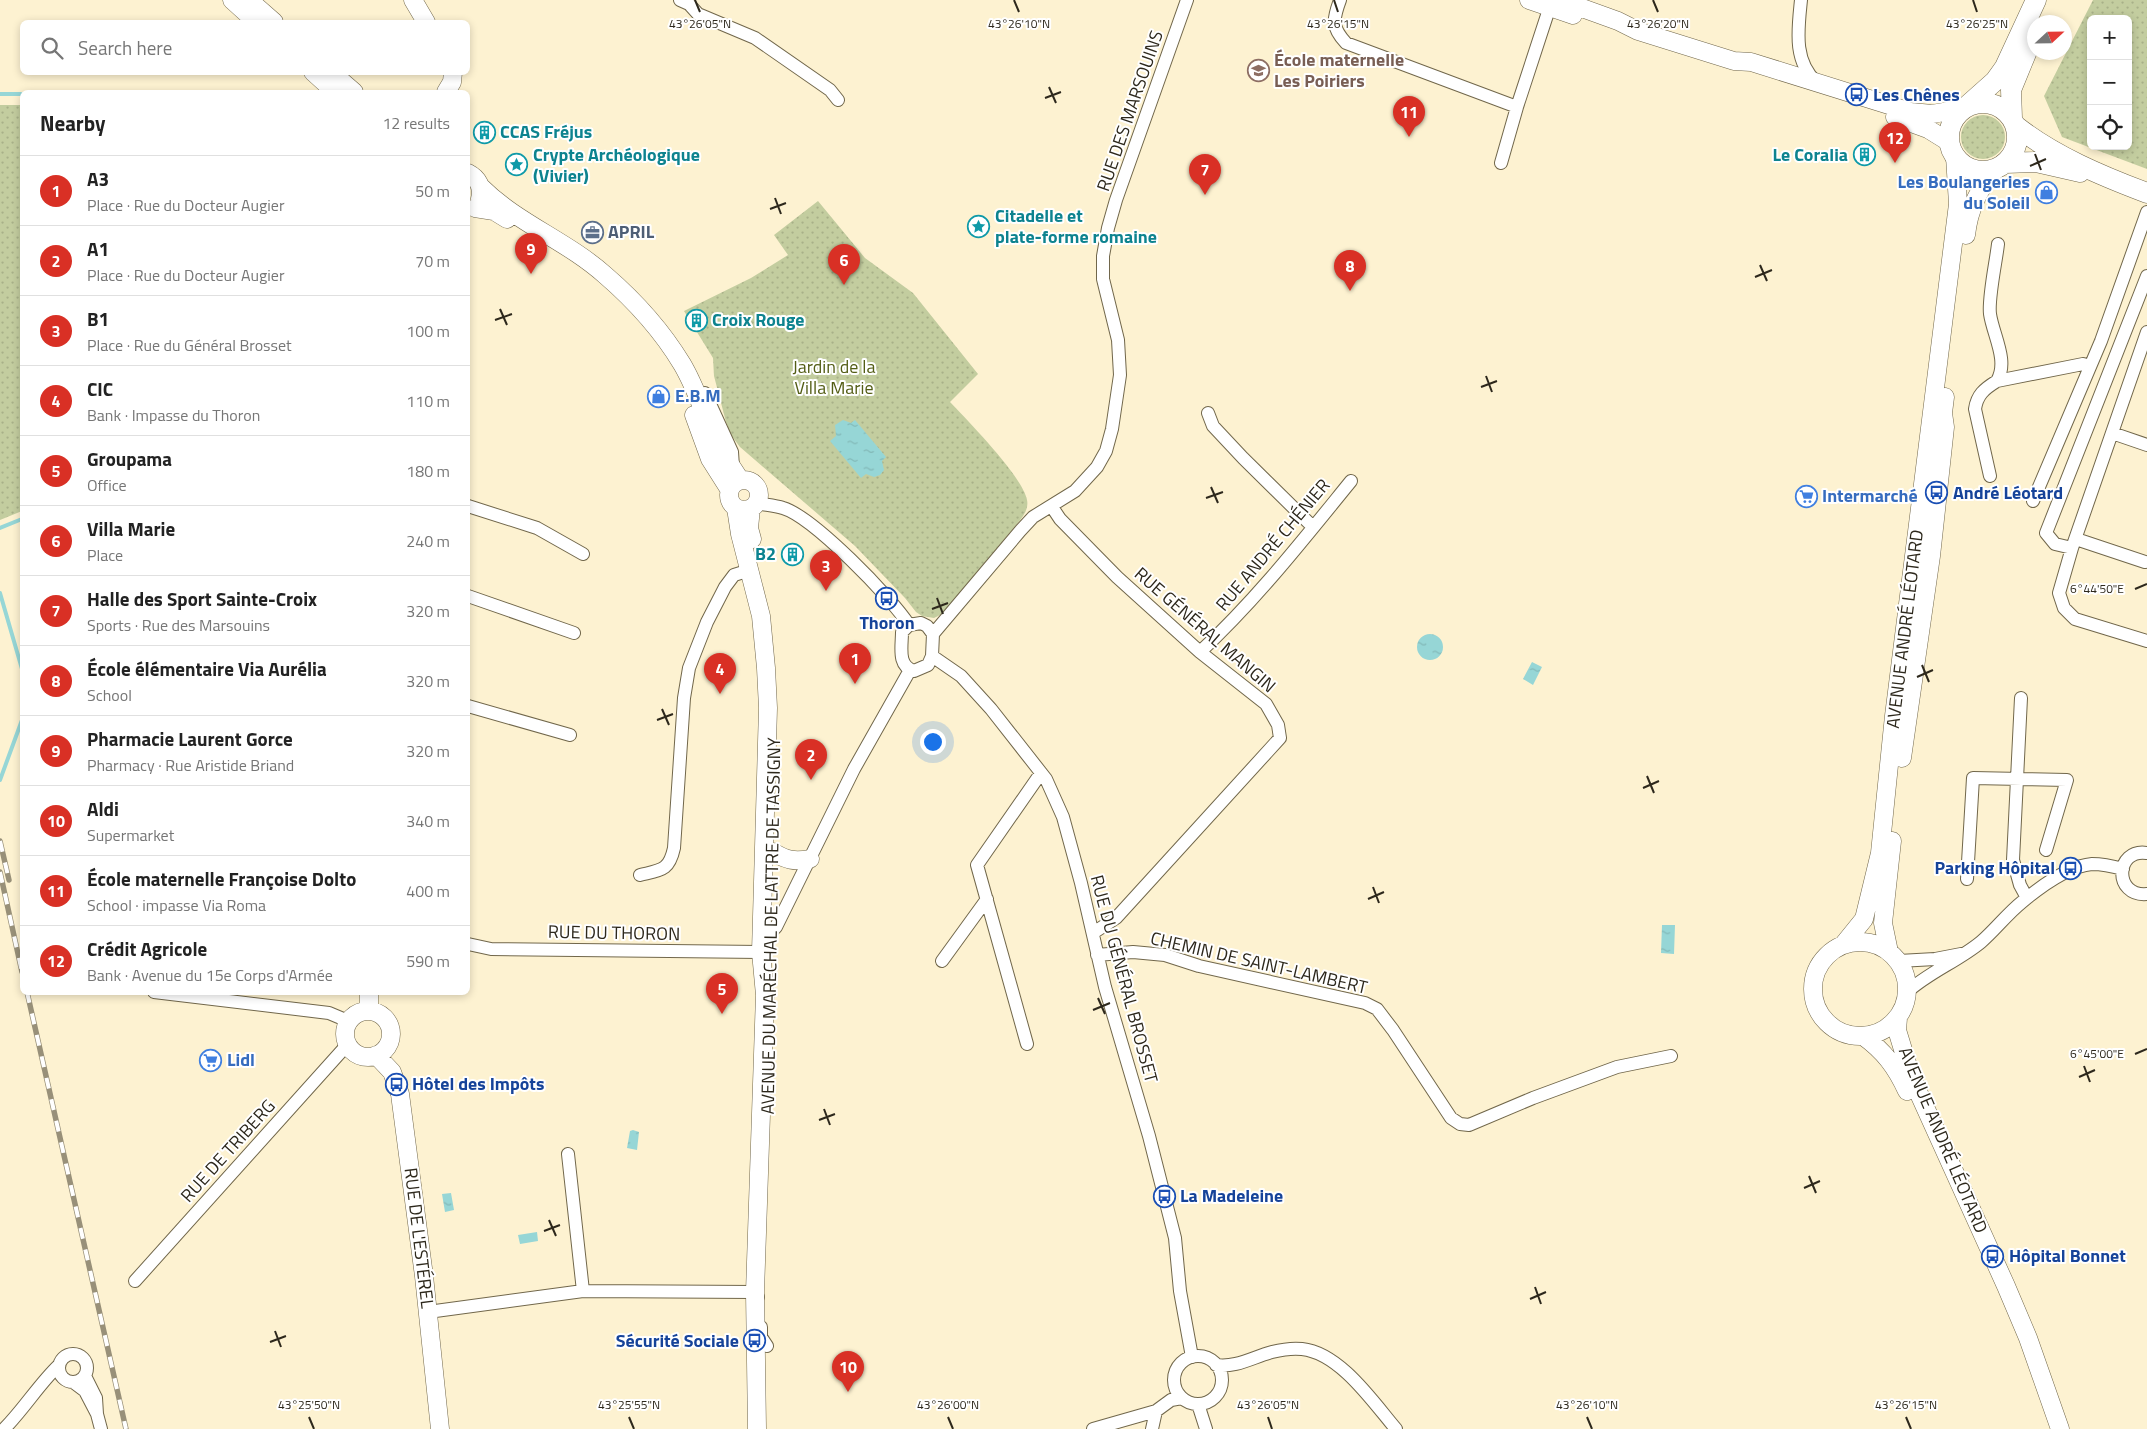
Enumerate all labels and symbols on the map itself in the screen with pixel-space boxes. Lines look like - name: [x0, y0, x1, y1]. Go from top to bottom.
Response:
- text: 43°26'05"N: [669, 14, 731, 33]
- text: 43°26'10"N: [988, 14, 1050, 33]
- text: 43°26'15"N: [1307, 14, 1369, 33]
- text: 43°26'20"N: [1627, 14, 1689, 33]
- text: 43°26'25"N: [1946, 14, 2008, 33]
- north arrow: [2027, 15, 2072, 60]
- street label: RUE DES MARSOUINS: [1089, 27, 1170, 195]
- place label: École maternelle Les Poiriers: [1274, 46, 1404, 94]
- school or university icon: École maternelle Les Poiriers: [1246, 58, 1270, 82]
- place label: Les Chênes: [1873, 81, 1960, 108]
- bus stop icon: Les Chênes: [1845, 83, 1869, 107]
- pin: 11: [1393, 96, 1425, 137]
- place label: CCAS Fréjus: [500, 118, 592, 145]
- building icon: CCAS Fréjus: [472, 120, 496, 144]
- pin: 12: [1879, 122, 1911, 163]
- place label: Crypte Archéologique (Vivier): [533, 141, 700, 189]
- place label: Le Coralia: [1773, 141, 1848, 168]
- building icon: Le Coralia: [1852, 143, 1876, 167]
- place icon: Crypte Archéologique (Vivier): [505, 153, 529, 177]
- pin: 7: [1189, 154, 1221, 195]
- place label: Les Boulangeries du Soleil: [1898, 168, 2030, 216]
- shop icon: Les Boulangeries du Soleil: [2034, 180, 2058, 204]
- place label: Citadelle et plate-forme romaine: [995, 202, 1157, 250]
- place icon: Citadelle et plate-forme romaine: [967, 214, 991, 238]
- place label: APRIL: [608, 218, 655, 245]
- office icon: APRIL: [580, 220, 604, 244]
- pin: 9: [515, 233, 547, 274]
- pin: 6: [828, 244, 860, 285]
- pin: 8: [1334, 250, 1366, 291]
- place label: Croix Rouge: [712, 306, 805, 333]
- building icon: Croix Rouge: [684, 308, 708, 332]
- park label: Jardin de la Villa Marie: [792, 353, 876, 401]
- place label: E.B.M: [675, 382, 721, 409]
- shop icon: E.B.M: [647, 384, 671, 408]
- street label: RUE ANDRÉ CHÉNIER: [1209, 473, 1336, 617]
- place label: André Léotard: [1953, 479, 2063, 506]
- bus stop icon: André Léotard: [1925, 481, 1949, 505]
- place label: Intermarché: [1822, 482, 1918, 509]
- supermarket icon: Intermarché: [1794, 484, 1818, 508]
- street label: AVENUE ANDRÉ LÉOTARD: [1879, 528, 1930, 730]
- place label: B2: [755, 540, 776, 567]
- building icon: B2: [780, 542, 804, 566]
- pin: 3: [810, 550, 842, 591]
- street label: RUE GÉNÉRAL MANGIN: [1129, 560, 1282, 699]
- text: 6°44'50"E: [2070, 579, 2124, 598]
- bus stop icon: Thoron: [875, 586, 899, 610]
- place label: Thoron: [859, 609, 915, 636]
- pin: 1: [839, 643, 871, 684]
- pin: 4: [704, 653, 736, 694]
- your location: [920, 729, 946, 755]
- street label: AVENUE DU MARÉCHAL DE LATTRE DE TASSIGNY: [754, 737, 787, 1115]
- pin: 2: [795, 739, 827, 780]
- place label: Parking Hôpital: [1934, 854, 2055, 881]
- bus stop icon: Parking Hôpital: [2059, 856, 2083, 880]
- street label: RUE DU GÉNÉRAL BROSSET: [1084, 872, 1165, 1086]
- street label: RUE DU THORON: [548, 918, 680, 947]
- street label: CHEMIN DE SAINT-LAMBERT: [1148, 924, 1371, 1001]
- pin: 5: [706, 973, 738, 1014]
- street label: AVENUE ANDRÉ LÉOTARD: [1892, 1043, 1995, 1237]
- text: 6°45'00"E: [2070, 1044, 2124, 1063]
- place label: Lidl: [227, 1046, 255, 1073]
- supermarket icon: Lidl: [199, 1048, 223, 1072]
- place label: Hôtel des Impôts: [412, 1070, 544, 1097]
- bus stop icon: Hôtel des Impôts: [384, 1072, 408, 1096]
- street label: RUE DE TRIBERG: [174, 1093, 281, 1208]
- street label: RUE DE L'ESTÉREL: [397, 1166, 442, 1310]
- place label: La Madeleine: [1180, 1182, 1283, 1209]
- bus stop icon: La Madeleine: [1152, 1184, 1176, 1208]
- place label: Hôpital Bonnet: [2009, 1242, 2126, 1269]
- bus stop icon: Hôpital Bonnet: [1981, 1244, 2005, 1268]
- place label: Sécurité Sociale: [616, 1327, 739, 1354]
- bus stop icon: Sécurité Sociale: [743, 1329, 767, 1353]
- pin: 10: [832, 1351, 864, 1392]
- text: 43°25'50"N: [278, 1395, 340, 1414]
- text: 43°25'55"N: [598, 1395, 660, 1414]
- text: 43°26'00"N: [917, 1395, 979, 1414]
- text: 43°26'05"N: [1237, 1395, 1299, 1414]
- text: 43°26'10"N: [1556, 1395, 1618, 1414]
- text: 43°26'15"N: [1875, 1395, 1937, 1414]

